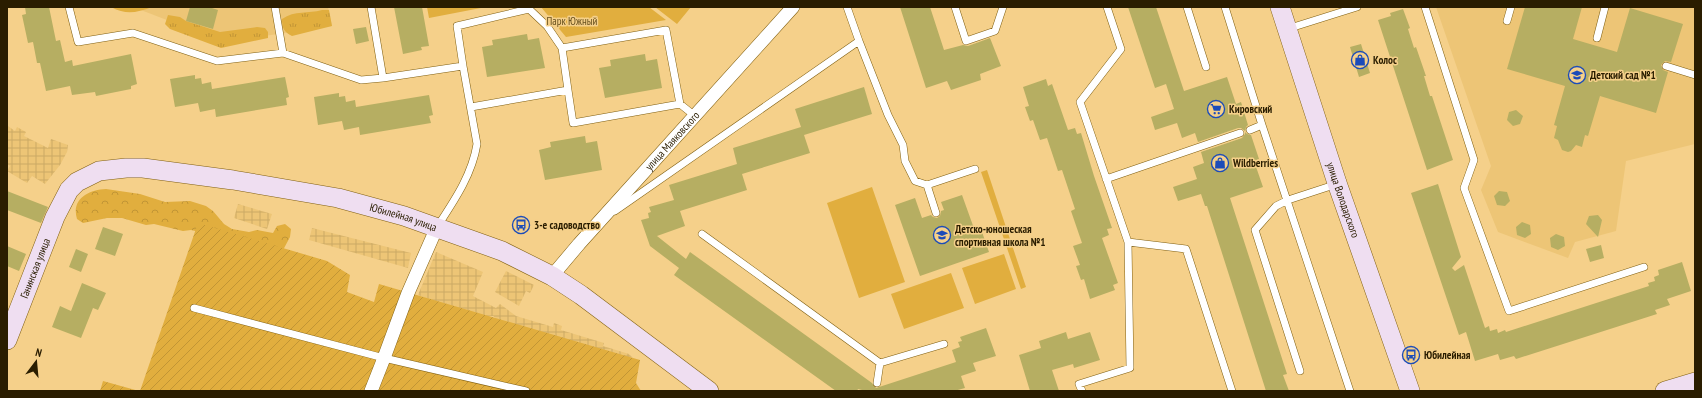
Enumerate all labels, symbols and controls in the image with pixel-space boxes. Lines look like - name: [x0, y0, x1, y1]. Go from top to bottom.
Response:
- park label: Парк Южный: [547, 14, 598, 28]
- shop icon: Колос: [1350, 50, 1370, 70]
- place label: Колос: [1373, 53, 1397, 67]
- school or university icon: Детский сад №1: [1567, 65, 1587, 85]
- place label: Детский сад №1: [1590, 68, 1656, 82]
- supermarket icon: Кировский: [1206, 99, 1226, 119]
- place label: Кировский: [1229, 102, 1272, 116]
- street label: улица Маяковского: [642, 108, 703, 173]
- shop icon: Wildberries: [1210, 153, 1230, 173]
- place label: Wildberries: [1232, 156, 1278, 170]
- street label: улица Володарского: [1324, 160, 1363, 240]
- street label: Юбилейная улица: [368, 200, 439, 234]
- bus stop icon: 3-е садоводство: [511, 215, 531, 235]
- place label: 3-е садоводство: [534, 218, 600, 232]
- place label: Детско-юношеская спортивная школа №1: [955, 222, 1046, 249]
- school or university icon: Детско-юношеская спортивная школа №1: [932, 225, 952, 245]
- street label: Ганинская улица: [17, 236, 53, 300]
- north arrow: [16, 342, 56, 382]
- text: N: [34, 345, 44, 360]
- bus stop icon: Юбилейная: [1401, 345, 1421, 365]
- place label: Юбилейная: [1424, 348, 1471, 362]

